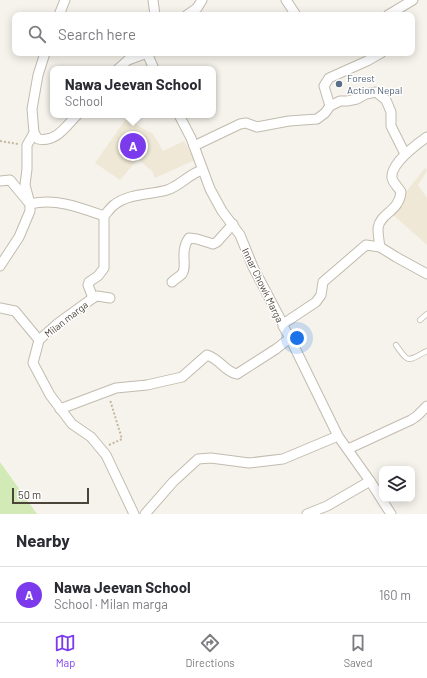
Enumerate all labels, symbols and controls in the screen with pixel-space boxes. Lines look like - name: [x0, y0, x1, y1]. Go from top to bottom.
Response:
- search box: [12, 12, 415, 56]
- icon: search: [26, 23, 48, 45]
- text: Search here: [58, 25, 136, 43]
- popup: [50, 66, 216, 118]
- place label: Forest Action Nepal: [347, 72, 402, 96]
- text: Nawa Jeevan School: [65, 75, 201, 93]
- marker: Forest Action Nepal: [334, 79, 344, 89]
- text: School: [65, 93, 103, 109]
- pin: A: [120, 131, 146, 161]
- street label: Innar Chowk Marga: [240, 246, 286, 324]
- street label: Milan marga: [42, 298, 90, 340]
- your location: [287, 328, 307, 348]
- map controls: [379, 466, 415, 502]
- button: layers: [379, 466, 415, 502]
- scale bar: [12, 486, 89, 505]
- text: 50 m: [18, 488, 41, 501]
- text: Nearby: [16, 530, 70, 550]
- text: Nawa Jeevan School: [54, 578, 191, 596]
- text: A: [25, 587, 33, 603]
- text: 160 m: [379, 587, 411, 603]
- text: School · Milan marga: [54, 596, 168, 612]
- tab: Map: [54, 632, 76, 669]
- tab: Directions: [185, 632, 235, 669]
- tab: Saved: [344, 632, 373, 669]

